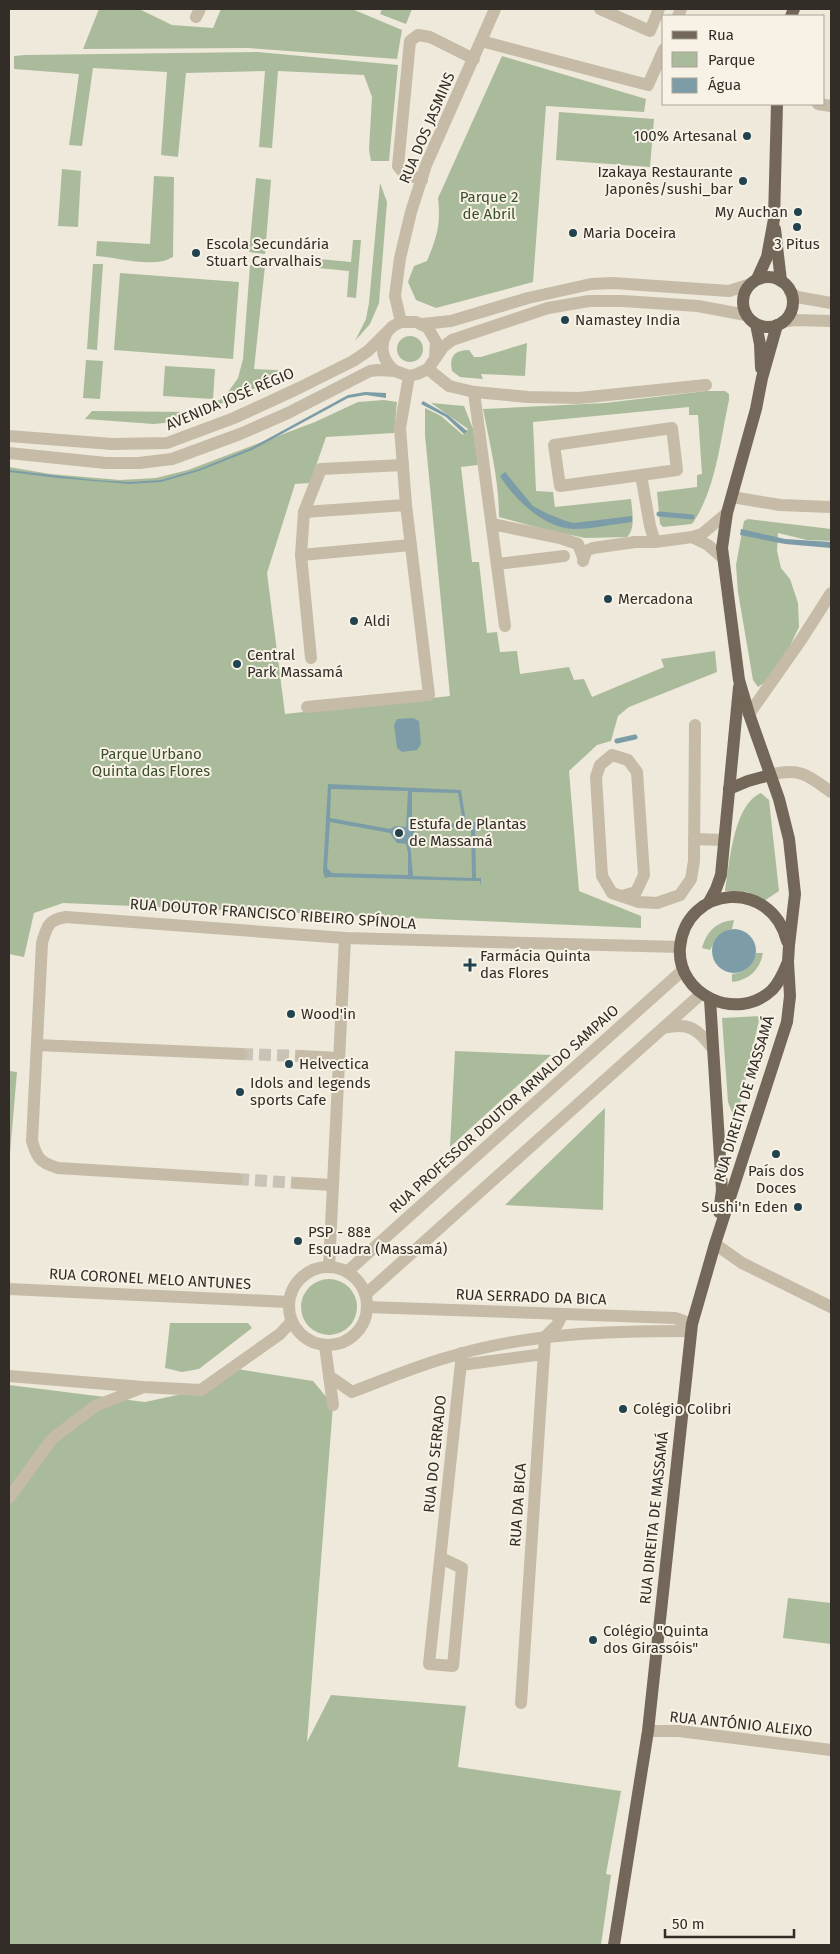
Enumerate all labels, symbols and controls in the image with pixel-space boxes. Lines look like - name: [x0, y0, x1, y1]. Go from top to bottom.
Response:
- legend: [662, 15, 825, 105]
- text: Rua: [708, 26, 734, 44]
- text: Parque: [708, 51, 755, 69]
- street label: RUA DOS JASMINS: [395, 70, 459, 186]
- text: Água: [708, 76, 741, 94]
- place label: 100% Artesanal: [633, 127, 738, 145]
- marker: 100% Artesanal: [741, 130, 753, 142]
- place label: Izakaya Restaurante Japonês/sushi_bar: [598, 163, 733, 198]
- marker: Izakaya Restaurante Japonês/sushi_bar: [737, 175, 749, 187]
- park label: Parque 2 de Abril: [460, 188, 518, 223]
- place label: My Auchan: [715, 203, 788, 221]
- marker: My Auchan: [792, 206, 804, 218]
- marker: 3 Pitus: [791, 221, 803, 233]
- place label: Maria Doceira: [583, 224, 676, 242]
- marker: Maria Doceira: [567, 227, 579, 239]
- place label: Escola Secundária Stuart Carvalhais: [206, 235, 329, 270]
- place label: 3 Pitus: [774, 235, 820, 253]
- marker: Escola Secundária Stuart Carvalhais: [190, 247, 202, 259]
- place label: Namastey India: [575, 311, 681, 329]
- marker: Namastey India: [559, 314, 571, 326]
- street label: AVENIDA JOSÉ RÉGIO: [163, 364, 297, 434]
- place label: Mercadona: [618, 590, 693, 608]
- marker: Mercadona: [602, 593, 614, 605]
- place label: Aldi: [364, 612, 390, 630]
- marker: Aldi: [348, 615, 360, 627]
- place label: Central Park Massamá: [247, 646, 343, 681]
- marker: Central Park Massamá: [231, 658, 243, 670]
- park label: Parque Urbano Quinta das Flores: [92, 745, 210, 780]
- place label: Estufa de Plantas de Massamá: [409, 815, 526, 850]
- marker: Estufa de Plantas de Massamá: [393, 827, 405, 839]
- street label: RUA DOUTOR FRANCISCO RIBEIRO SPÍNOLA: [129, 895, 417, 933]
- place label: Farmácia Quinta das Flores: [480, 947, 591, 982]
- marker: Farmácia Quinta das Flores: [464, 959, 476, 971]
- street label: RUA PROFESSOR DOUTOR ARNALDO SAMPAIO: [386, 1001, 622, 1217]
- place label: Wood'in: [301, 1005, 356, 1023]
- marker: Wood'in: [285, 1008, 297, 1020]
- street label: RUA DIREITA DE MASSAMÁ: [710, 1013, 778, 1185]
- place label: Helvectica: [299, 1055, 369, 1073]
- marker: Helvectica: [283, 1058, 295, 1070]
- place label: Idols and legends sports Cafe: [250, 1074, 370, 1109]
- marker: Idols and legends sports Cafe: [234, 1086, 246, 1098]
- marker: País dos Doces: [770, 1148, 782, 1160]
- place label: País dos Doces: [748, 1162, 804, 1197]
- place label: Sushi'n Eden: [701, 1198, 788, 1216]
- marker: Sushi'n Eden: [792, 1201, 804, 1213]
- place label: PSP - 88ª Esquadra (Massamá): [308, 1223, 448, 1258]
- marker: PSP - 88ª Esquadra (Massamá): [292, 1235, 304, 1247]
- street label: RUA CORONEL MELO ANTUNES: [48, 1265, 252, 1293]
- street label: RUA SERRADO DA BICA: [455, 1285, 607, 1309]
- street label: RUA DO SERRADO: [420, 1394, 450, 1514]
- place label: Colégio Colibri: [633, 1400, 732, 1418]
- marker: Colégio Colibri: [617, 1403, 629, 1415]
- street label: RUA DIREITA DE MASSAMÁ: [636, 1430, 672, 1605]
- street label: RUA DA BICA: [506, 1462, 530, 1548]
- place label: Colégio "Quinta dos Girassóis": [603, 1622, 709, 1657]
- marker: Colégio "Quinta dos Girassóis": [587, 1634, 599, 1646]
- street label: RUA ANTÓNIO ALEIXO: [669, 1708, 813, 1740]
- scale bar: [665, 1906, 794, 1938]
- text: 50 m: [672, 1915, 705, 1933]

